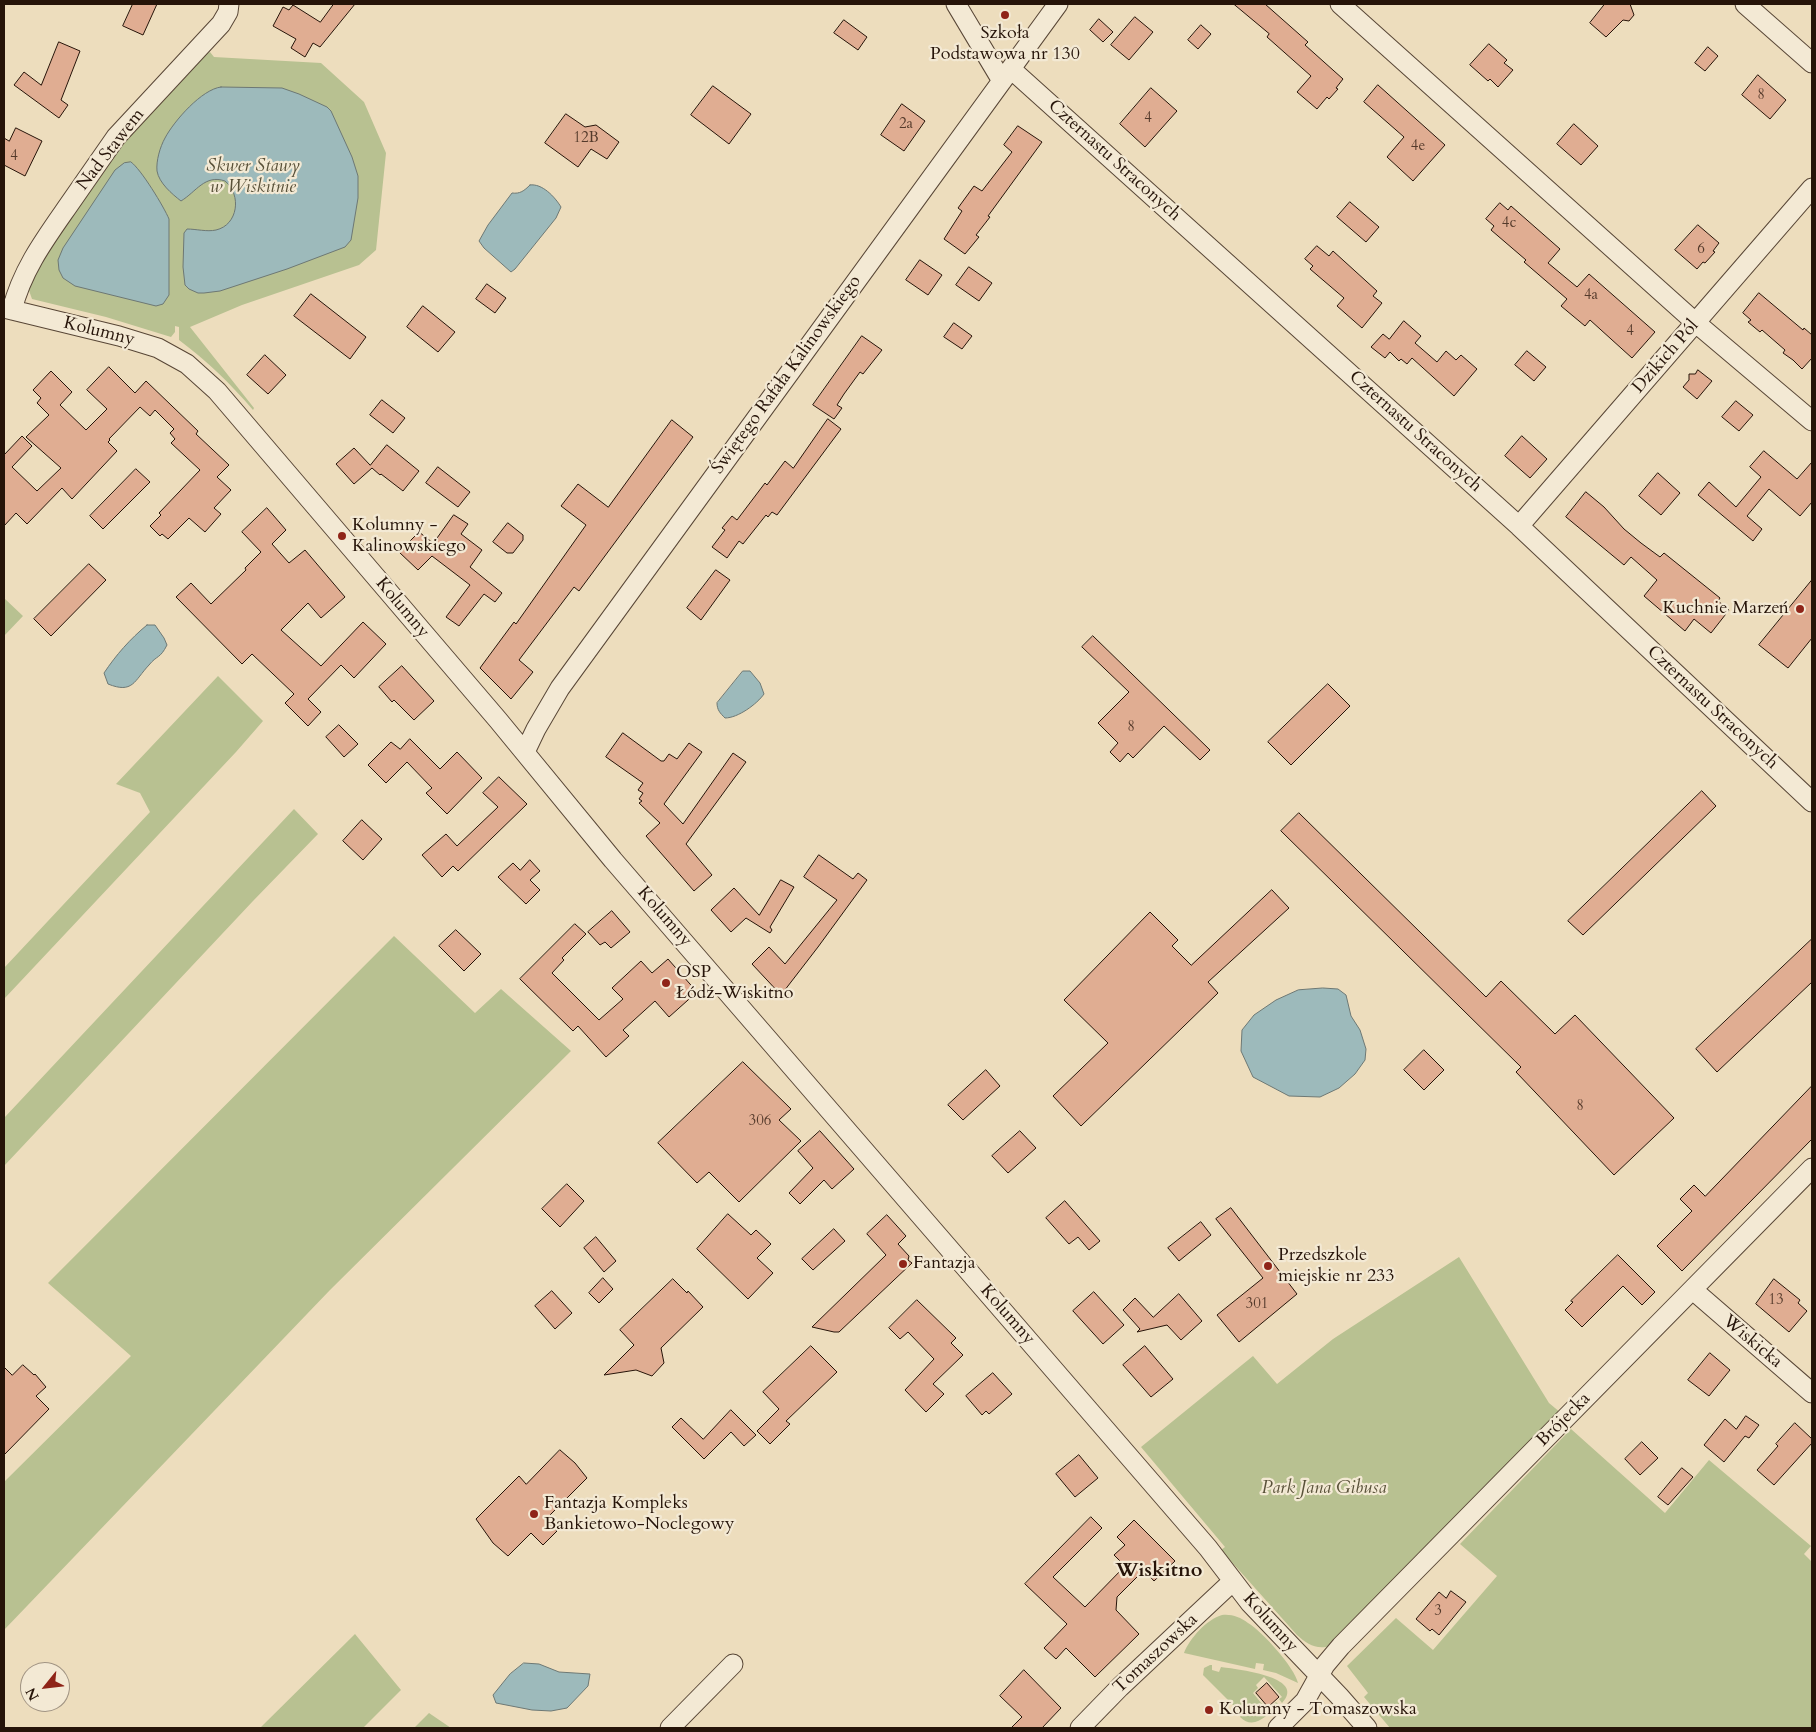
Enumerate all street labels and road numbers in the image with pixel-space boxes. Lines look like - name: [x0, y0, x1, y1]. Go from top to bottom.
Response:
- street label: Czternastu Straconych: [1043, 96, 1185, 226]
- street label: Nad Stawem: [72, 105, 150, 195]
- street label: Świętego Rafała Kalinowskiego: [708, 271, 866, 479]
- street label: Kolumny: [61, 313, 137, 351]
- street label: Dzikich Pól: [1628, 316, 1704, 398]
- street label: Czternastu Straconych: [1344, 367, 1486, 497]
- street label: Kolumny: [370, 573, 434, 643]
- street label: Czternastu Straconych: [1642, 642, 1782, 774]
- street label: Kolumny: [632, 883, 696, 951]
- street label: Kolumny: [975, 1281, 1039, 1349]
- street label: Wiskicka: [1718, 1311, 1786, 1373]
- street label: Brójecka: [1533, 1389, 1595, 1451]
- street label: Kolumny: [1238, 1589, 1302, 1657]
- street label: Tomaszowska: [1109, 1609, 1203, 1699]

